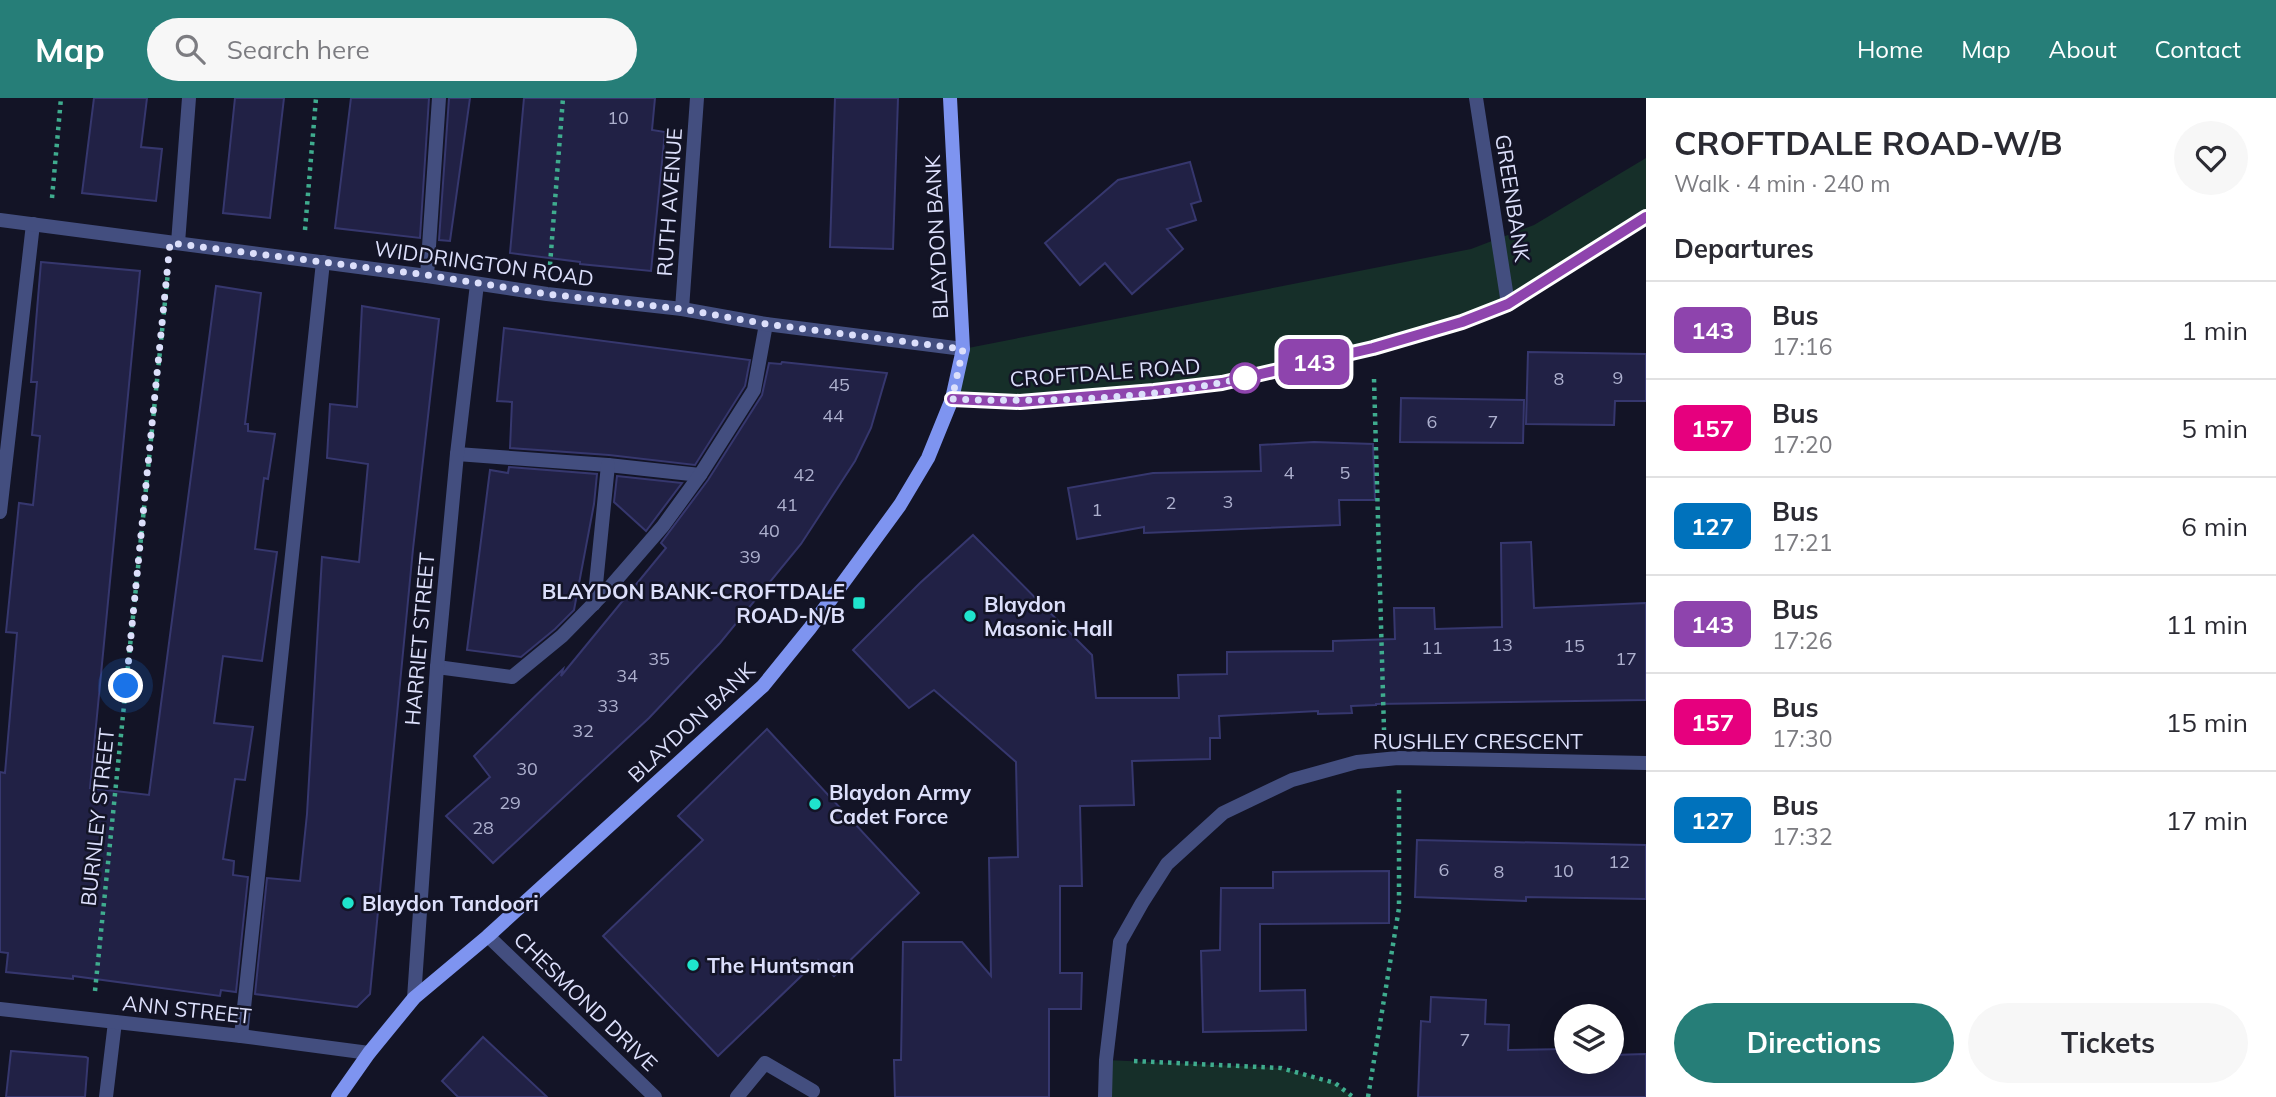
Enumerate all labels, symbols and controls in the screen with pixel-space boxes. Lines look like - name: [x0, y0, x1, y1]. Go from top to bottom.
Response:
- search box: [147, 18, 637, 81]
- text: Map: [35, 29, 105, 70]
- icon: search: [171, 30, 209, 68]
- text: Search here: [227, 33, 370, 66]
- text: Home: [1857, 34, 1923, 64]
- text: Map: [1961, 34, 2011, 64]
- text: About: [2049, 34, 2117, 64]
- text: Contact: [2155, 34, 2241, 64]
- house number: 10: [607, 106, 629, 129]
- button: heart: [2174, 121, 2248, 195]
- text: CROFTDALE ROAD-W/B: [1674, 122, 2062, 163]
- street label: RUTH AVENUE: [651, 127, 687, 277]
- street label: GREENBANK: [1490, 132, 1536, 264]
- street label: BLAYDON BANK: [919, 154, 953, 320]
- text: Walk · 4 min · 240 m: [1674, 169, 1891, 198]
- text: Departures: [1674, 232, 1814, 265]
- street label: WIDDRINGTON ROAD: [372, 235, 596, 291]
- text: Bus: [1772, 299, 1818, 332]
- text: 1 min: [2181, 314, 2248, 347]
- text: 143: [1691, 315, 1734, 345]
- text: 17:16: [1772, 332, 1832, 361]
- line badge: 143: [1274, 339, 1354, 385]
- text: 143: [1292, 347, 1336, 377]
- street label: CROFTDALE ROAD: [1009, 352, 1201, 392]
- unlabelled marker: [1230, 363, 1260, 393]
- house number: 9: [1613, 366, 1623, 389]
- house number: 8: [1554, 367, 1564, 390]
- house number: 45: [828, 373, 850, 396]
- text: Bus: [1772, 397, 1818, 430]
- house number: 44: [822, 404, 844, 427]
- house number: 6: [1427, 410, 1437, 433]
- house number: 7: [1488, 410, 1498, 433]
- text: 5 min: [2181, 412, 2248, 445]
- text: 157: [1691, 413, 1734, 443]
- text: 17:20: [1772, 430, 1832, 459]
- house number: 4: [1284, 461, 1295, 484]
- house number: 5: [1340, 461, 1351, 484]
- house number: 42: [793, 463, 815, 486]
- house number: 3: [1223, 490, 1233, 513]
- house number: 2: [1166, 491, 1176, 514]
- house number: 41: [776, 493, 798, 516]
- text: Bus: [1772, 495, 1818, 528]
- house number: 1: [1092, 498, 1102, 521]
- text: 6 min: [2181, 510, 2248, 543]
- text: 127: [1691, 511, 1734, 541]
- house number: 40: [758, 519, 780, 542]
- text: 17:21: [1772, 528, 1832, 557]
- house number: 39: [739, 545, 761, 568]
- street label: HARRIET STREET: [398, 551, 440, 726]
- place label: BLAYDON BANK-CROFTDALE ROAD-N/B: [542, 578, 845, 628]
- place label: Blaydon Masonic Hall: [984, 591, 1113, 641]
- text: Bus: [1772, 593, 1818, 626]
- marker: BLAYDON BANK-CROFTDALE ROAD-N/B: [851, 595, 867, 611]
- marker: Blaydon Masonic Hall: [962, 608, 978, 624]
- text: 11 min: [2166, 608, 2248, 641]
- text: 143: [1691, 609, 1734, 639]
- text: 17:26: [1772, 626, 1832, 655]
- house number: 13: [1491, 633, 1513, 656]
- house number: 15: [1563, 634, 1585, 657]
- house number: 11: [1421, 636, 1443, 659]
- house number: 35: [648, 647, 670, 670]
- house number: 17: [1615, 647, 1637, 670]
- street label: BLAYDON BANK: [622, 656, 760, 787]
- house number: 34: [616, 664, 638, 687]
- your location: [108, 668, 143, 703]
- text: Bus: [1772, 691, 1818, 724]
- house number: 33: [597, 694, 619, 717]
- text: 15 min: [2166, 706, 2248, 739]
- text: 157: [1691, 707, 1734, 737]
- house number: 32: [572, 719, 594, 742]
- text: 17:30: [1772, 724, 1832, 753]
- street label: BURNLEY STREET: [75, 726, 119, 907]
- street label: RUSHLEY CRESCENT: [1373, 728, 1583, 754]
- house number: 30: [516, 757, 538, 780]
- place label: Blaydon Army Cadet Force: [829, 779, 972, 829]
- text: Bus: [1772, 789, 1818, 822]
- house number: 29: [499, 791, 521, 814]
- marker: Blaydon Army Cadet Force: [807, 796, 823, 812]
- text: 17 min: [2166, 804, 2248, 837]
- text: 127: [1691, 805, 1734, 835]
- house number: 28: [472, 816, 494, 839]
- text: 17:32: [1772, 822, 1832, 851]
- house number: 12: [1608, 850, 1630, 873]
- house number: 6: [1439, 858, 1449, 881]
- house number: 10: [1552, 859, 1574, 882]
- house number: 8: [1494, 860, 1504, 883]
- place label: Blaydon Tandoori: [362, 890, 539, 916]
- marker: Blaydon Tandoori: [340, 895, 356, 911]
- street label: CHESMOND DRIVE: [509, 926, 663, 1076]
- place label: The Huntsman: [707, 952, 854, 978]
- marker: The Huntsman: [685, 957, 701, 973]
- street label: ANN STREET: [121, 989, 253, 1029]
- button: Directions: [1674, 1003, 1954, 1083]
- button: Tickets: [1968, 1003, 2248, 1083]
- map controls: [1554, 1004, 1624, 1074]
- button: layers: [1554, 1004, 1624, 1074]
- house number: 7: [1460, 1028, 1470, 1051]

